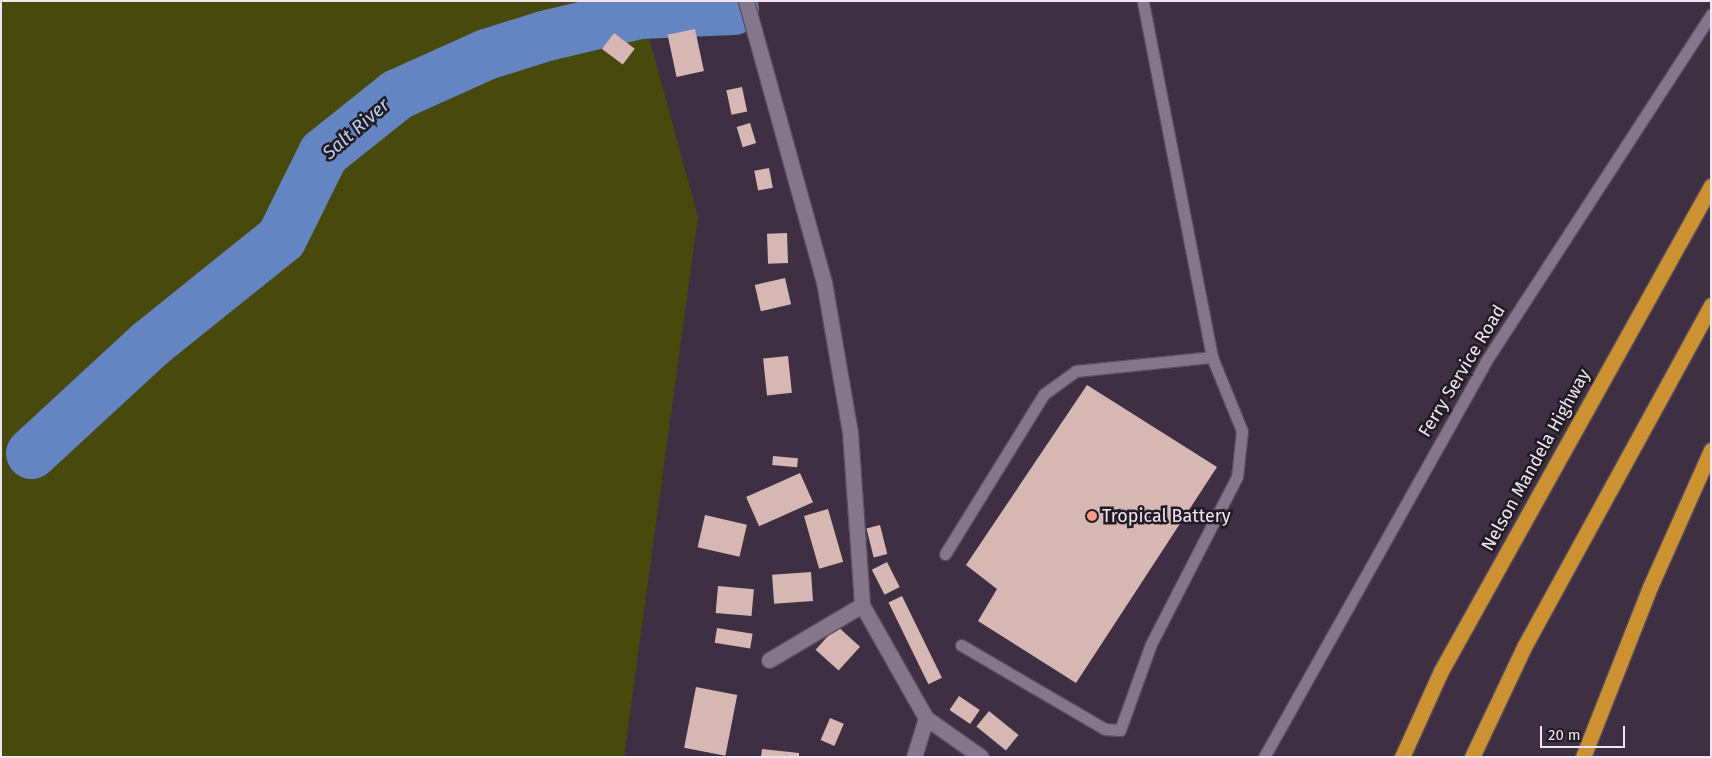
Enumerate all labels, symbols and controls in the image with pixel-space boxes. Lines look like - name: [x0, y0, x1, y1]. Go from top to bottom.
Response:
- water label: Salt River: [318, 94, 394, 164]
- street label: Ferry Service Road: [1414, 301, 1510, 441]
- street label: Nelson Mandela Highway: [1477, 365, 1595, 555]
- place label: Tropical Battery: [1102, 505, 1231, 527]
- marker: Tropical Battery: [1086, 510, 1098, 522]
- scale bar: [1542, 716, 1627, 748]
- text: 20 m: [1548, 726, 1581, 744]

